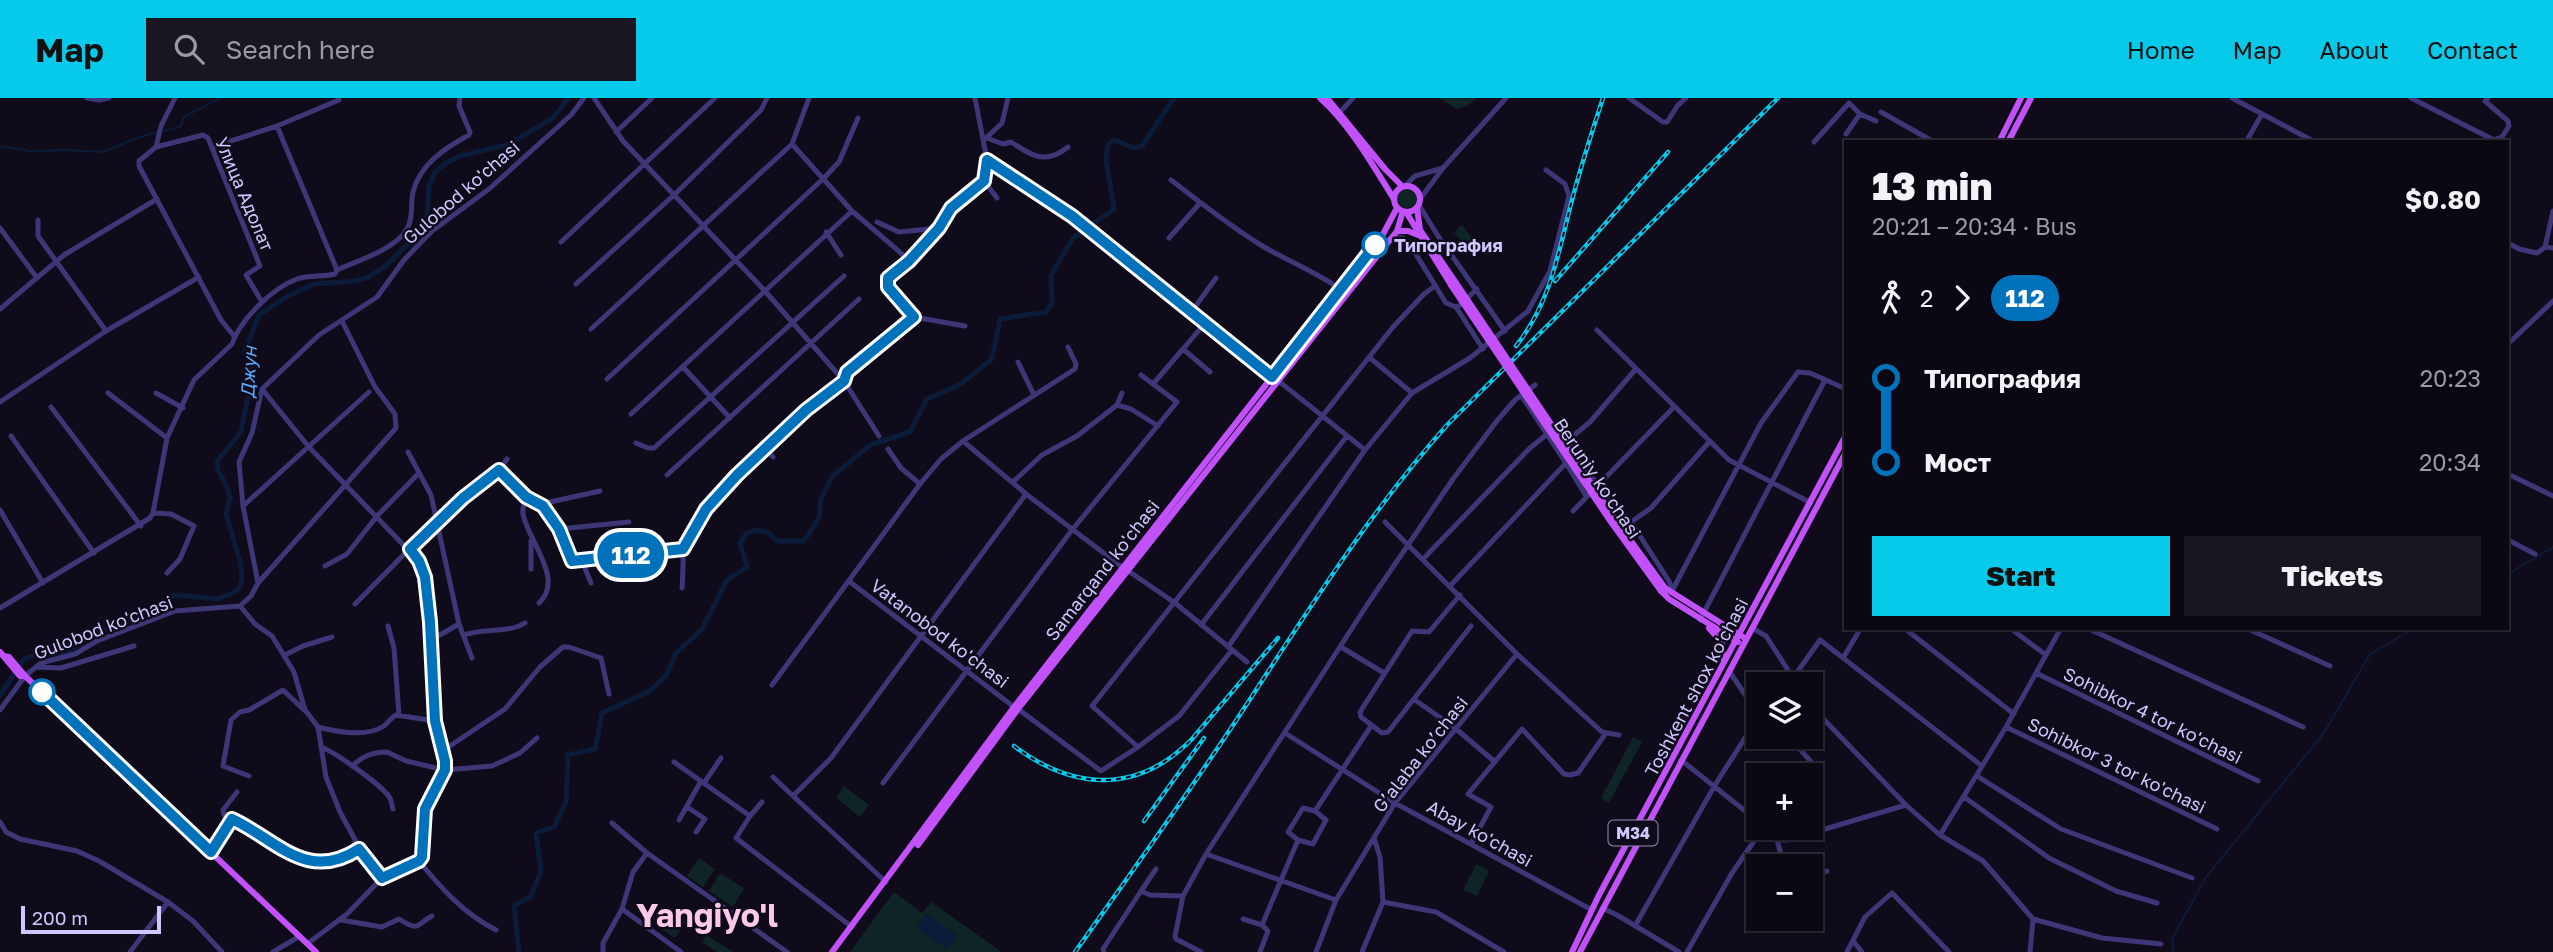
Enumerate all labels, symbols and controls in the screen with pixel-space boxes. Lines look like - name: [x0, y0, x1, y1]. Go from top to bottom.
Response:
- search box: [146, 18, 636, 81]
- text: Map: [35, 30, 104, 69]
- icon: search: [170, 30, 208, 68]
- text: Search here: [226, 34, 375, 65]
- text: Home: [2127, 35, 2195, 64]
- text: Map: [2233, 35, 2282, 64]
- text: About: [2320, 35, 2389, 64]
- text: Contact: [2427, 35, 2518, 64]
- street label: Улица Адолат: [211, 134, 279, 254]
- street label: Gulobod ko'chasi: [398, 135, 524, 249]
- text: 13 min: [1872, 163, 1992, 208]
- text: $0.80: [2405, 184, 2481, 215]
- text: 20:21 – 20:34 · Bus: [1872, 212, 2077, 240]
- marker: Типография: [1362, 232, 1388, 258]
- place label: Типография: [1394, 234, 1503, 256]
- icon: walk: [1872, 279, 1910, 317]
- icon: forward: [1943, 279, 1981, 317]
- text: 112: [2005, 283, 2045, 312]
- text: 2: [1920, 284, 1933, 312]
- water label: Джун: [235, 344, 261, 399]
- text: Типография: [1924, 363, 2081, 394]
- text: 20:23: [2420, 364, 2481, 392]
- street label: Beruniy ko'chasi: [1550, 414, 1646, 542]
- text: Мост: [1924, 447, 1991, 478]
- text: 20:34: [2419, 448, 2481, 476]
- street label: Samarqand ko'chasi: [1040, 495, 1164, 645]
- line badge: 112: [591, 532, 671, 578]
- button: Start: [1872, 536, 2170, 616]
- button: Tickets: [2184, 536, 2481, 616]
- text: 112: [611, 540, 651, 569]
- street label: Vatanobod ko'chasi: [867, 574, 1013, 692]
- street label: Gulobod ko'chasi: [30, 590, 176, 664]
- street label: Toshkent shox ko'chasi: [1640, 594, 1752, 780]
- street label: Sohibkor 4 tor ko'chasi: [2060, 662, 2246, 768]
- map controls: [1746, 672, 1823, 931]
- button: layers: [1746, 672, 1823, 749]
- unlabelled marker: [29, 679, 55, 705]
- street label: G’alaba ko’chasi: [1368, 692, 1472, 816]
- street label: Sohibkor 3 tor ko'chasi: [2024, 712, 2210, 818]
- button: +: [1746, 763, 1823, 840]
- street label: Abay ko'chasi: [1423, 795, 1537, 871]
- road number: M34: [1608, 820, 1658, 846]
- button: −: [1746, 854, 1823, 931]
- district label: Yangiyo'l: [636, 896, 778, 934]
- scale bar: [21, 903, 161, 935]
- text: 200 m: [32, 906, 88, 929]

